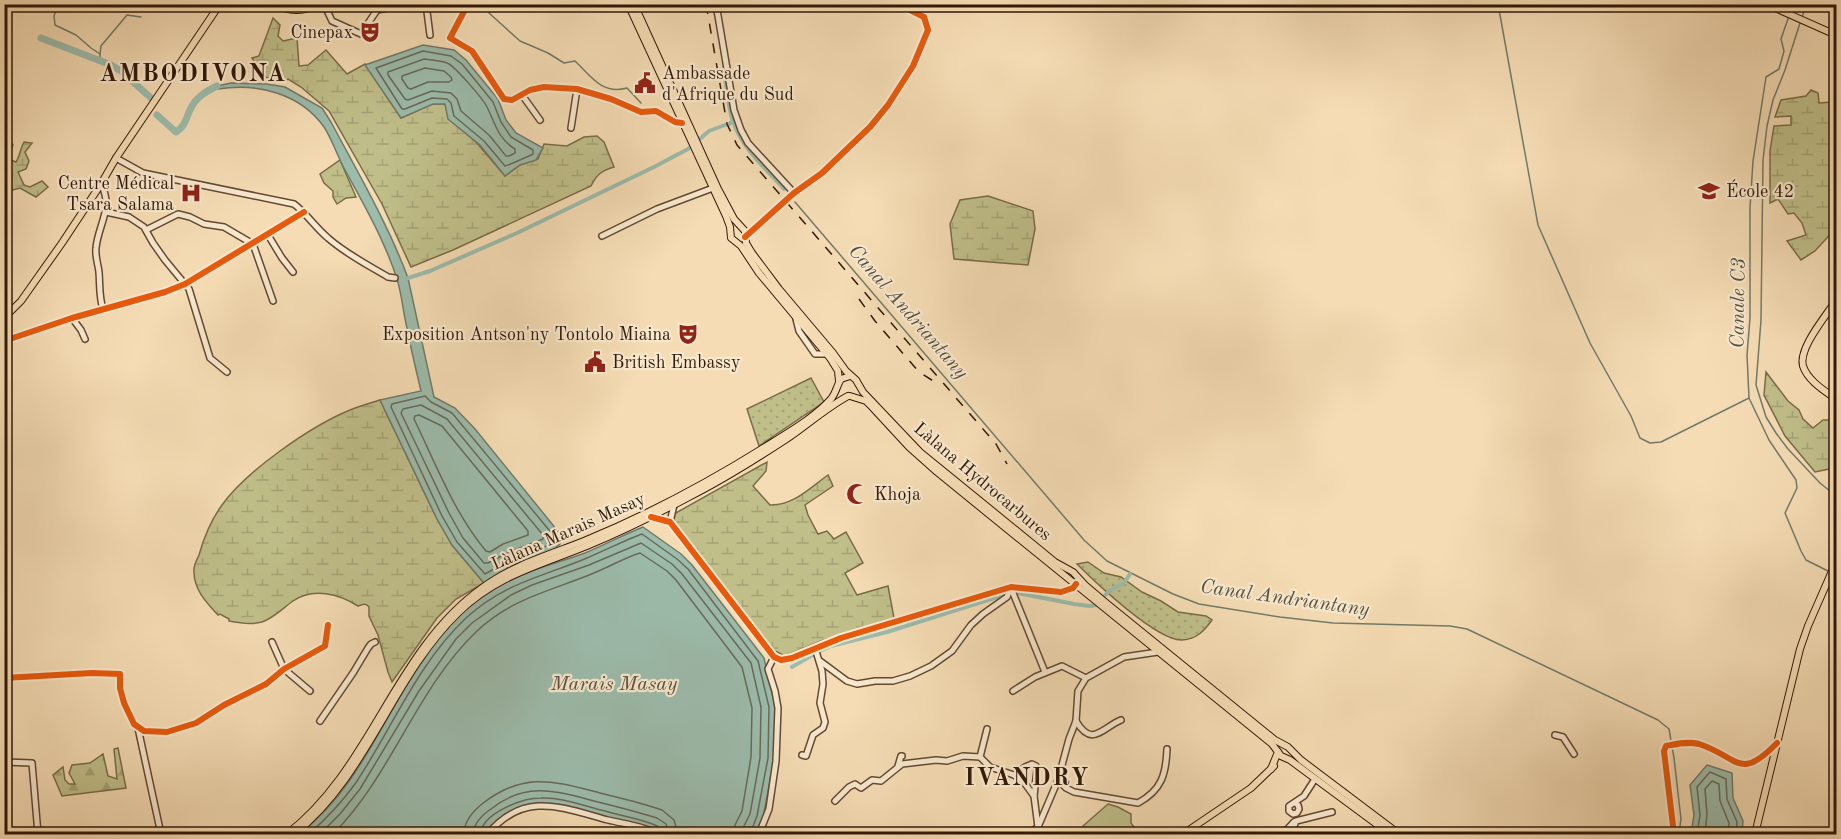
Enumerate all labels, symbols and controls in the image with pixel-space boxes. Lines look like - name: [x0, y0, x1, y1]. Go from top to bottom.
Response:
- theatre icon: Cinepax: [358, 20, 382, 44]
- place label: Cinepax: [291, 24, 353, 42]
- district label: AMBODIVONA: [99, 63, 287, 87]
- place label: Ambassade d'Afrique du Sud: [662, 65, 794, 104]
- public building icon: Ambassade d'Afrique du Sud: [633, 71, 657, 95]
- place label: Centre Médical Tsara Salama: [58, 175, 174, 214]
- school or university icon: École 42: [1697, 179, 1721, 203]
- place label: École 42: [1726, 179, 1794, 201]
- hospital icon: Centre Médical Tsara Salama: [179, 181, 203, 205]
- water label: Canal Andriantany: [844, 241, 971, 384]
- water label: Canale C3: [1728, 257, 1750, 349]
- theatre icon: Exposition Antson'ny Tontolo Miaina: [676, 322, 700, 346]
- place label: Exposition Antson'ny Tontolo Miaina: [382, 326, 671, 344]
- public building icon: British Embassy: [583, 350, 607, 374]
- place label: British Embassy: [612, 354, 741, 372]
- street label: Làlana Hydrocarbures: [910, 419, 1055, 544]
- mosque icon: Khoja: [845, 482, 869, 506]
- place label: Khoja: [874, 486, 921, 504]
- street label: Làlana Marais Masay: [489, 490, 648, 574]
- water label: Canal Andriantany: [1199, 577, 1371, 621]
- water label: Marais Masay: [550, 675, 678, 695]
- district label: IVANDRY: [964, 767, 1090, 791]

